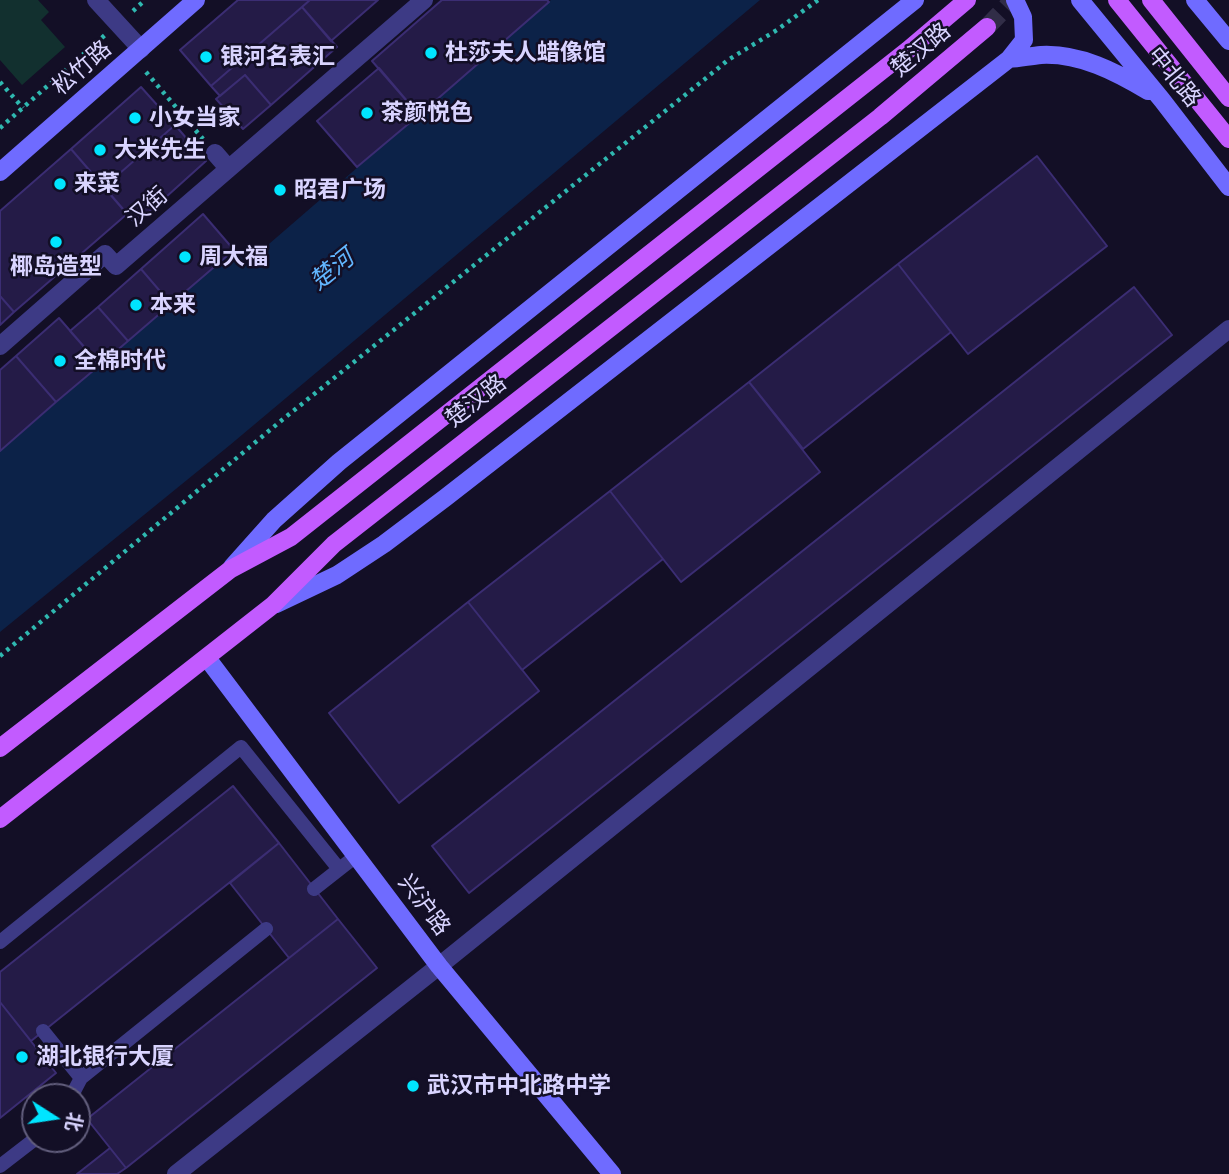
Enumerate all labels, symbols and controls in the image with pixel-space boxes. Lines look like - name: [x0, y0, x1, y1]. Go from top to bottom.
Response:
- street label: 楚汉路: [886, 17, 956, 83]
- street label: 松竹路: [47, 35, 117, 101]
- place label: 杜莎夫人蜡像馆: [445, 39, 606, 67]
- street label: 中北路: [1142, 42, 1206, 112]
- place label: 银河名表汇: [220, 43, 335, 71]
- marker: 杜莎夫人蜡像馆: [423, 45, 439, 61]
- marker: 银河名表汇: [198, 49, 214, 65]
- place label: 茶颜悦色: [381, 99, 473, 127]
- place label: 小女当家: [149, 104, 241, 132]
- marker: 茶颜悦色: [359, 105, 375, 121]
- marker: 小女当家: [127, 110, 143, 126]
- place label: 大米先生: [114, 136, 206, 164]
- marker: 大米先生: [92, 142, 108, 158]
- place label: 来菜: [74, 170, 120, 198]
- marker: 来菜: [52, 176, 68, 192]
- place label: 昭君广场: [294, 176, 386, 204]
- street label: 汉街: [121, 181, 173, 233]
- marker: 昭君广场: [272, 182, 288, 198]
- marker: 椰岛造型: [48, 234, 64, 250]
- place label: 周大福: [199, 243, 268, 271]
- water label: 楚河: [304, 244, 360, 296]
- marker: 周大福: [177, 249, 193, 265]
- place label: 椰岛造型: [10, 253, 102, 281]
- place label: 本来: [150, 291, 196, 319]
- marker: 本来: [128, 297, 144, 313]
- place label: 全棉时代: [74, 347, 166, 375]
- marker: 全棉时代: [52, 353, 68, 369]
- street label: 楚汉路: [440, 369, 512, 433]
- street label: 兴沪路: [392, 869, 456, 941]
- place label: 湖北银行大厦: [36, 1043, 174, 1071]
- marker: 湖北银行大厦: [14, 1049, 30, 1065]
- place label: 武汉市中北路中学: [427, 1072, 611, 1100]
- marker: 武汉市中北路中学: [405, 1078, 421, 1094]
- north arrow: [21, 1083, 91, 1153]
- text: 北: [62, 1110, 87, 1134]

